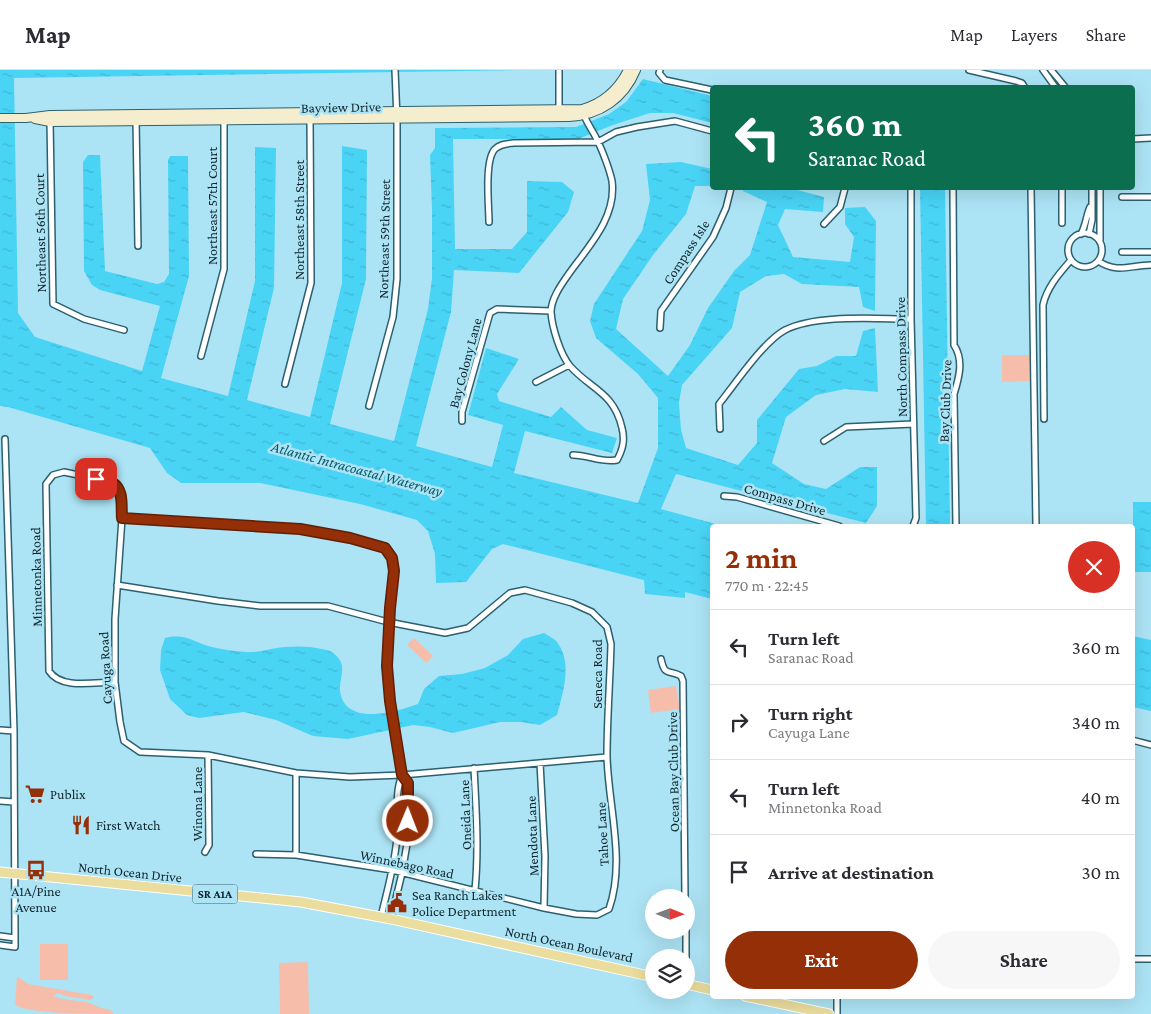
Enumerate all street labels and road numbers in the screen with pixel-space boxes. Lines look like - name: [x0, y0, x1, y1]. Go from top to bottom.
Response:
- street label: Bayview Drive: [301, 98, 381, 116]
- street label: Northeast 57th Court: [204, 147, 220, 265]
- street label: Northeast 58th Street: [291, 160, 307, 280]
- street label: Northeast 56th Court: [31, 173, 49, 293]
- street label: Northeast 59th Street: [375, 179, 393, 299]
- street label: Compass Isle: [659, 217, 713, 287]
- street label: North Compass Drive: [892, 297, 910, 417]
- street label: Bay Colony Lane: [445, 316, 485, 410]
- street label: Bay Club Drive: [936, 359, 954, 443]
- street label: Compass Drive: [742, 480, 828, 518]
- street label: Minnetonka Road: [27, 526, 45, 627]
- street label: Cayuga Road: [95, 631, 115, 705]
- street label: Seneca Road: [589, 639, 605, 709]
- street label: Ocean Bay Club Drive: [664, 712, 682, 832]
- street label: Winona Lane: [189, 767, 205, 841]
- street label: Oneida Lane: [456, 780, 474, 850]
- street label: Mendota Lane: [523, 796, 541, 876]
- street label: Tahoe Lane: [592, 802, 612, 866]
- street label: Winnebago Road: [359, 846, 456, 882]
- street label: North Ocean Drive: [77, 859, 183, 885]
- road number: SR A1A: [192, 884, 238, 904]
- street label: North Ocean Boulevard: [504, 923, 635, 966]

